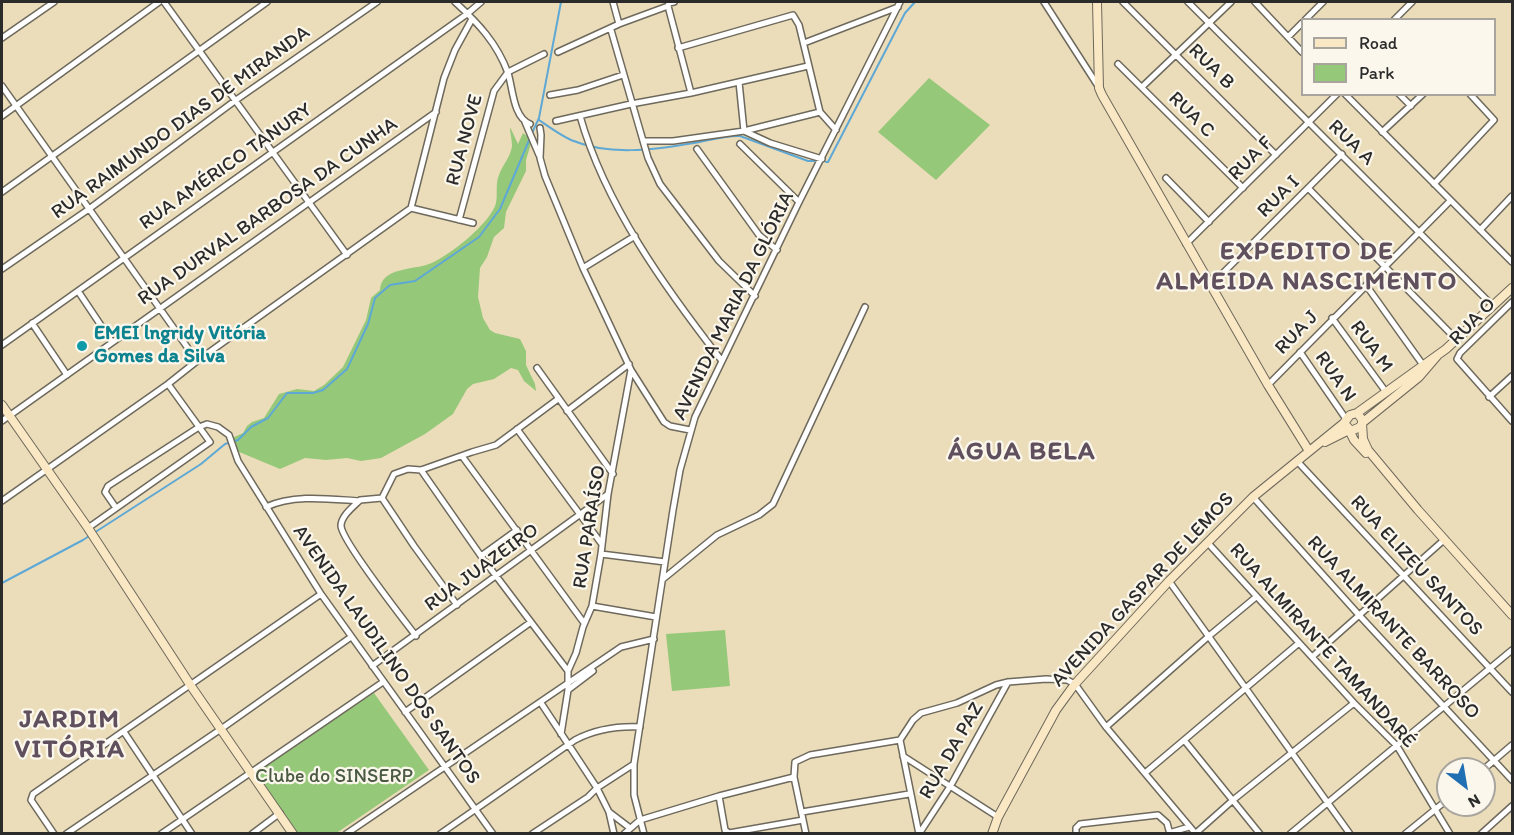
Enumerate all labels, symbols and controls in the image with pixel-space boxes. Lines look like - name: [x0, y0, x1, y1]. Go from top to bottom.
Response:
- legend: [1301, 18, 1496, 96]
- street label: RUA RAIMUNDO DIAS DE MIRANDA: [47, 21, 315, 225]
- text: Road: [1359, 32, 1398, 54]
- street label: RUA B: [1183, 39, 1239, 95]
- text: Park: [1359, 62, 1394, 84]
- street label: RUA C: [1163, 87, 1219, 143]
- street label: RUA NOVE: [441, 92, 489, 188]
- street label: RUA AMÉRICO TANURY: [135, 98, 317, 236]
- street label: RUA DURVAL BARBOSA DA CUNHA: [134, 113, 402, 311]
- street label: RUA A: [1323, 115, 1379, 171]
- street label: RUA F: [1224, 132, 1278, 186]
- street label: RUA I: [1253, 171, 1305, 223]
- street label: AVENIDA MARIA DA GLÓRIA: [668, 188, 800, 424]
- district label: EXPEDITO DE ALMEIDA NASCIMENTO: [1157, 236, 1457, 298]
- street label: RUA O: [1445, 293, 1501, 351]
- street label: RUA J: [1270, 306, 1324, 360]
- street label: RUA M: [1344, 316, 1398, 378]
- place label: EMEI lngridy Vitória Gomes da Silva: [94, 322, 266, 369]
- marker: EMEI lngridy Vitória Gomes da Silva: [75, 339, 89, 353]
- street label: RUA N: [1309, 347, 1361, 407]
- district label: ÁGUA BELA: [948, 436, 1096, 468]
- street label: RUA PARAÍSO: [568, 464, 612, 590]
- street label: AVENIDA GASPAR DE LEMOS: [1047, 488, 1239, 692]
- street label: RUA ELIZEU SANTOS: [1345, 491, 1487, 641]
- street label: RUA JUAZEIRO: [420, 519, 544, 617]
- street label: AVENIDA LAUDILINO DOS SANTOS: [287, 521, 485, 789]
- street label: RUA ALMIRANTE BARROSO: [1301, 531, 1485, 725]
- street label: RUA ALMIRANTE TAMANDARÉ: [1224, 539, 1420, 753]
- street label: RUA DA PAZ: [915, 698, 989, 804]
- district label: JARDIM VITÓRIA: [16, 704, 124, 766]
- north arrow: [1436, 757, 1496, 817]
- park label: Clube do SINSERP: [255, 765, 413, 789]
- text: N: [1465, 790, 1484, 812]

